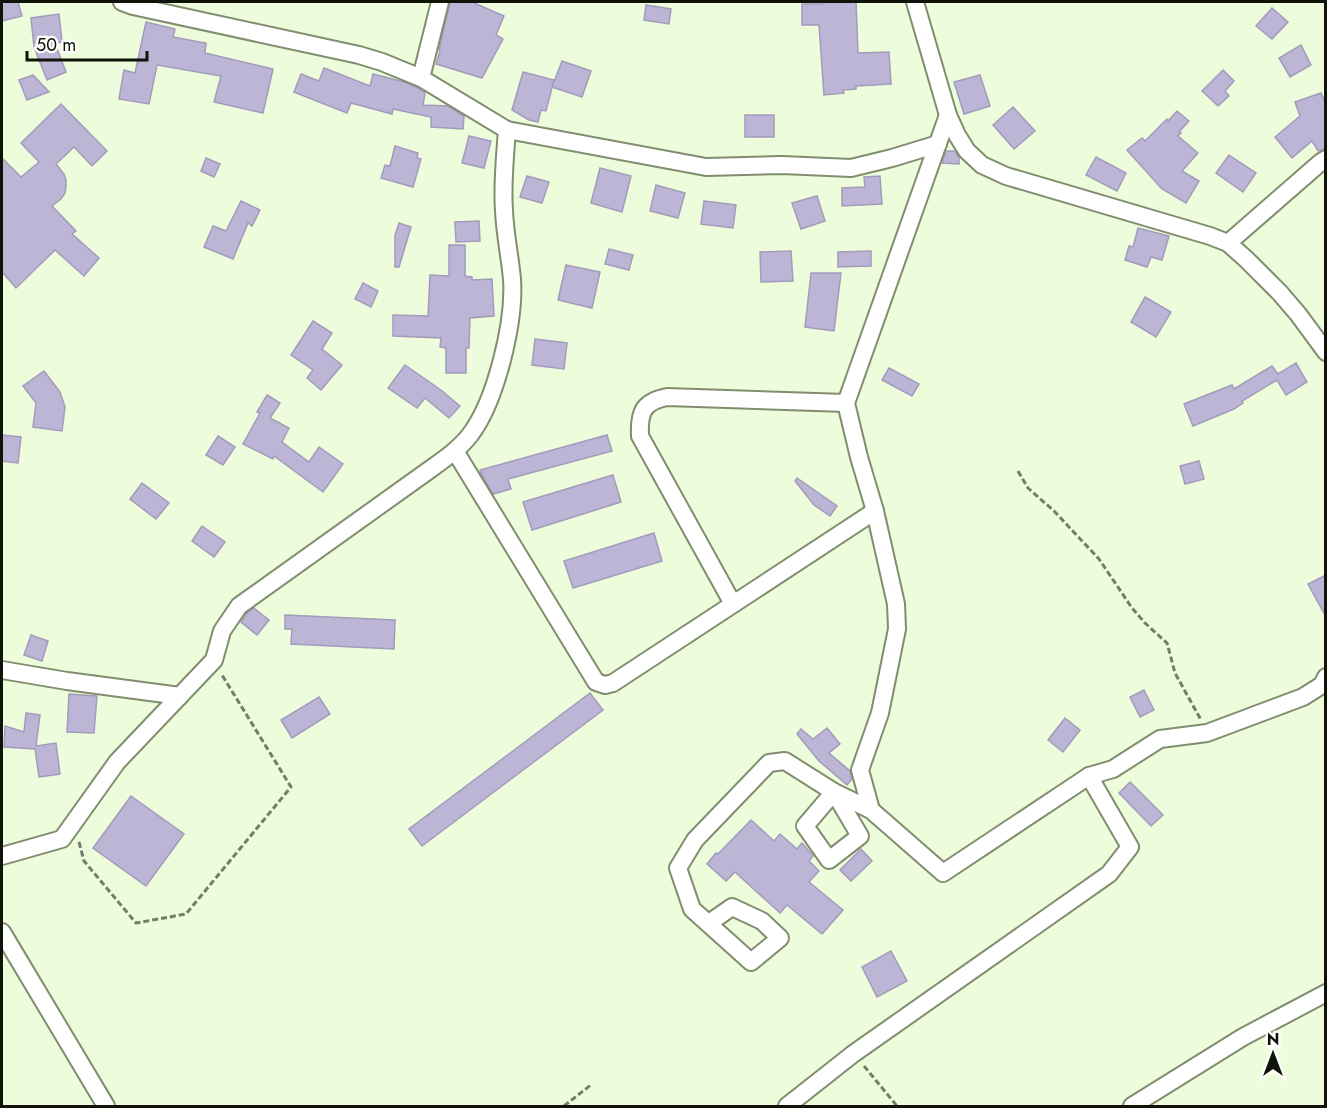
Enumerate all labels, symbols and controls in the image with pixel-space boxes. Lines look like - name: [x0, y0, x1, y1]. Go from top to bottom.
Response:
- scale bar: [27, 24, 147, 62]
- text: 50 m: [36, 32, 76, 58]
- north arrow: [1243, 1024, 1303, 1084]
- text: N: [1267, 1028, 1279, 1051]

